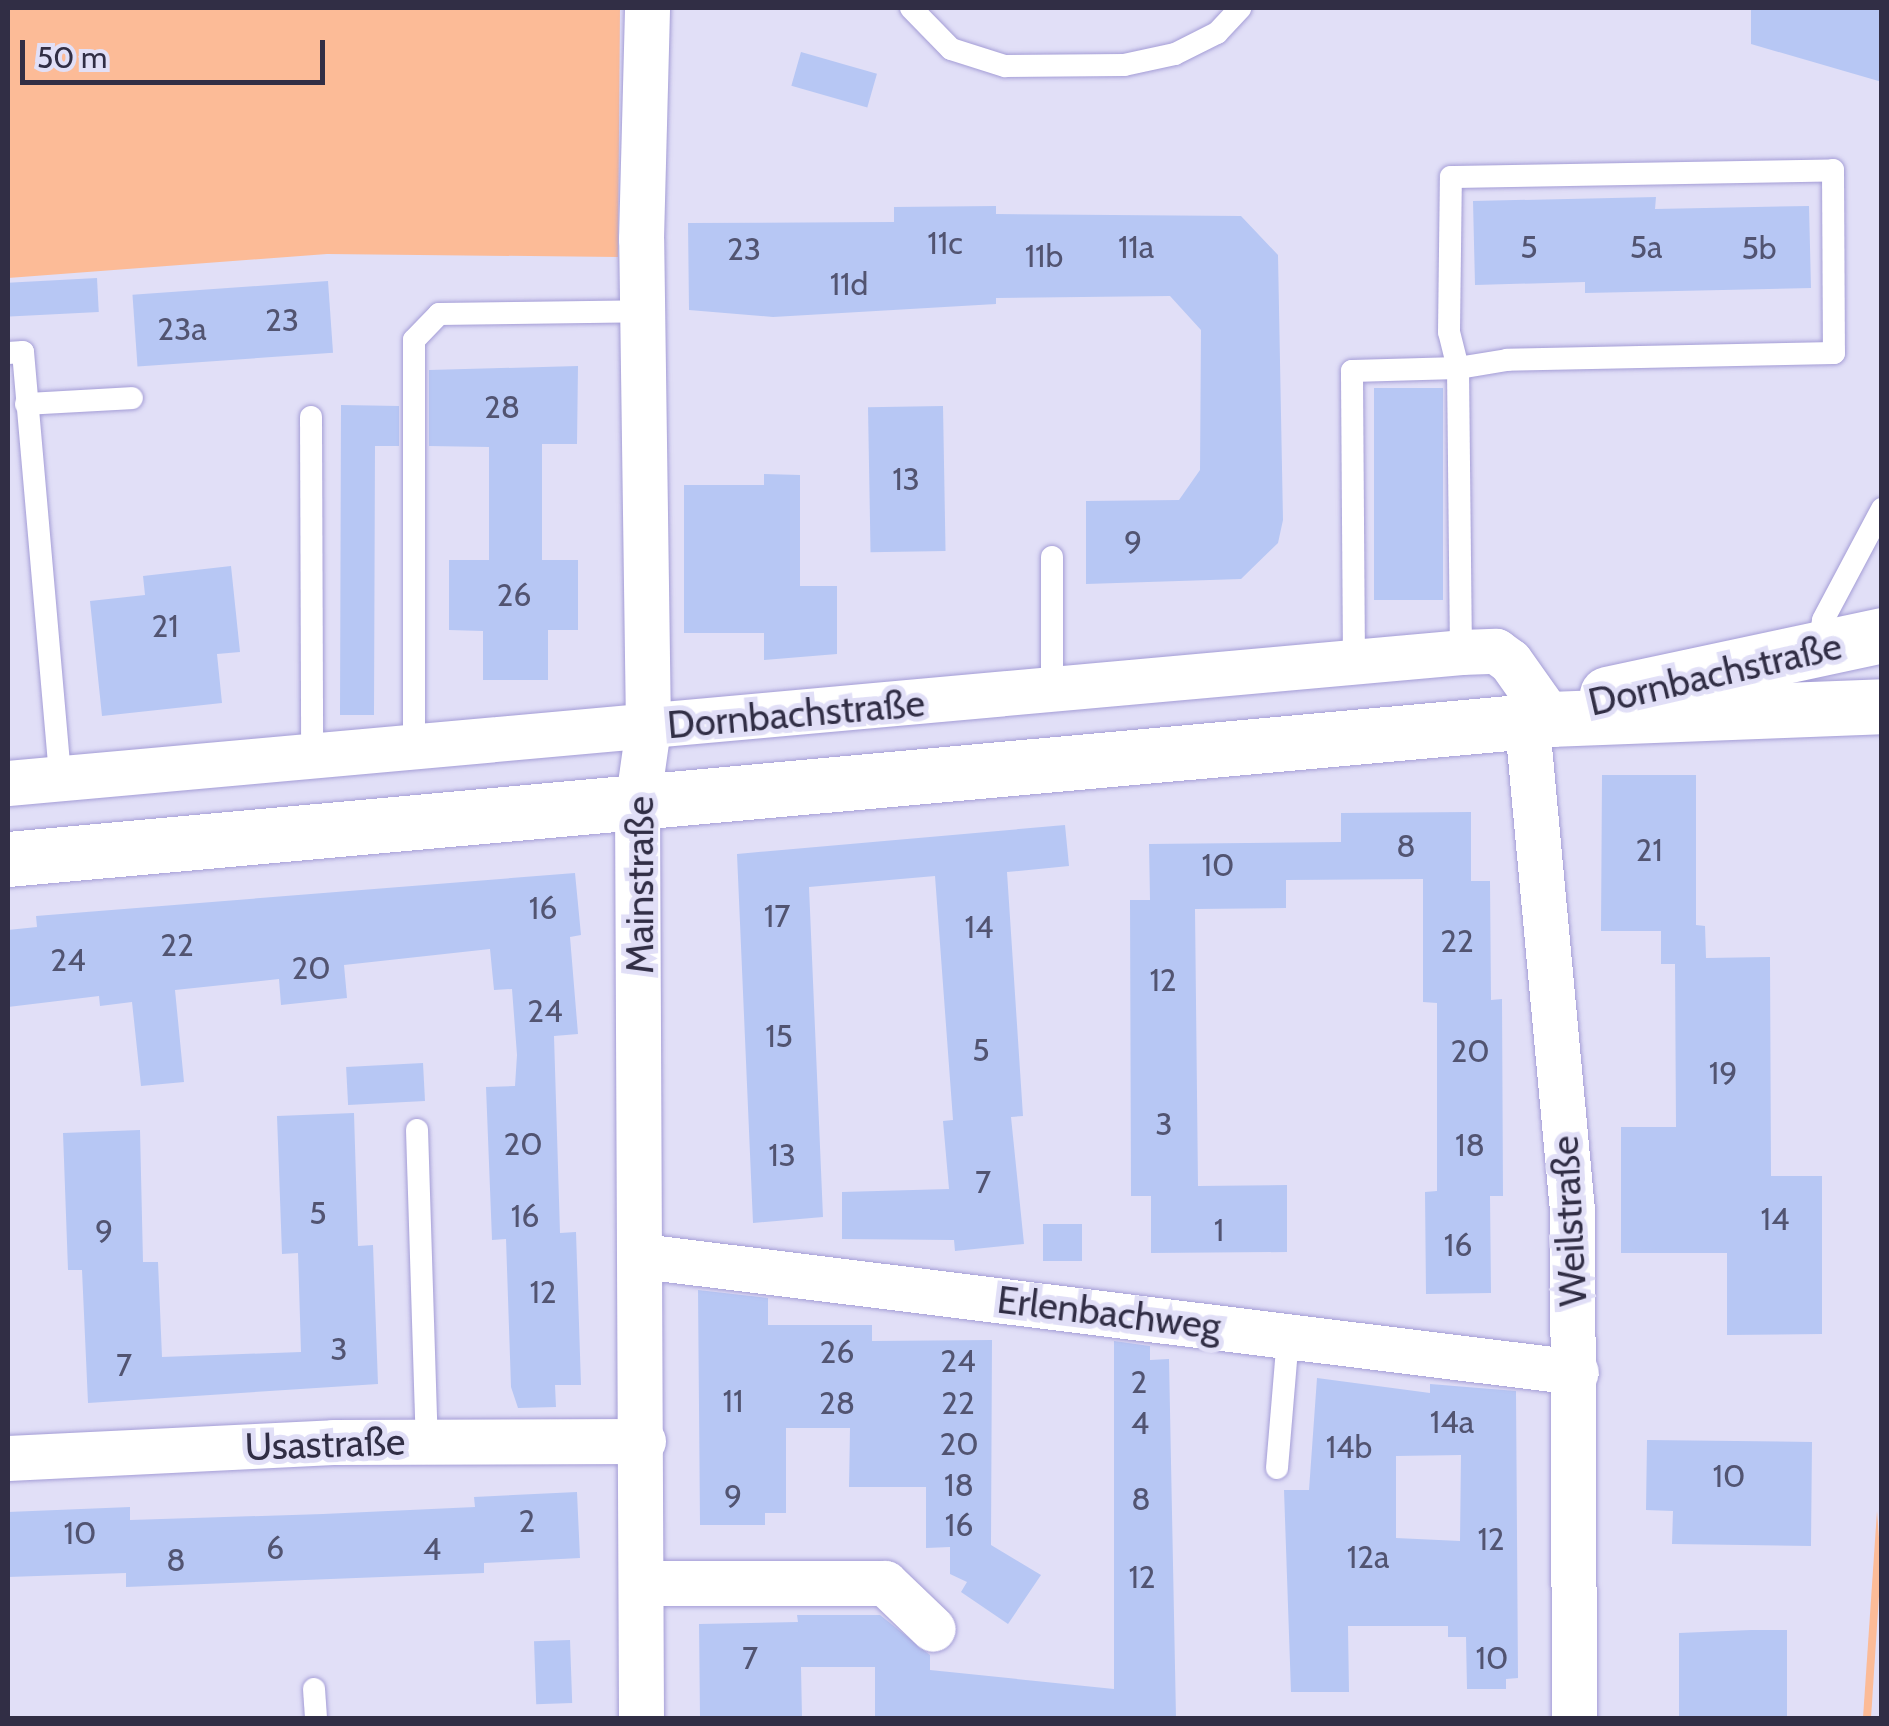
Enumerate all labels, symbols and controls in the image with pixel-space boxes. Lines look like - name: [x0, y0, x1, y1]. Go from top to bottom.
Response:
- scale bar: [25, 20, 330, 82]
- text: 50 m: [37, 39, 107, 76]
- house number: 11c: [927, 224, 963, 262]
- house number: 11a: [1118, 228, 1154, 266]
- house number: 5: [1520, 228, 1538, 266]
- house number: 5a: [1630, 228, 1662, 266]
- house number: 5b: [1741, 229, 1777, 267]
- house number: 23: [727, 230, 761, 268]
- house number: 11b: [1025, 237, 1063, 275]
- house number: 11d: [830, 265, 868, 303]
- house number: 23: [265, 301, 299, 339]
- house number: 23a: [157, 310, 207, 348]
- house number: 28: [484, 388, 520, 426]
- house number: 13: [892, 460, 920, 498]
- house number: 9: [1124, 523, 1142, 561]
- house number: 26: [497, 576, 531, 614]
- house number: 21: [151, 607, 179, 645]
- street label: Dornbachstraße: [1584, 623, 1846, 725]
- street label: Dornbachstraße: [665, 680, 927, 748]
- street label: Mainstraße: [617, 796, 663, 974]
- house number: 8: [1396, 827, 1416, 865]
- house number: 21: [1635, 831, 1663, 869]
- house number: 10: [1202, 846, 1234, 884]
- house number: 16: [529, 889, 557, 927]
- house number: 17: [764, 897, 790, 935]
- house number: 14: [965, 908, 993, 946]
- house number: 22: [1440, 922, 1474, 960]
- house number: 22: [160, 926, 194, 964]
- house number: 24: [50, 941, 86, 979]
- house number: 20: [291, 949, 331, 987]
- house number: 12: [1149, 961, 1177, 999]
- house number: 24: [527, 992, 563, 1030]
- house number: 15: [765, 1017, 793, 1055]
- house number: 5: [972, 1031, 990, 1069]
- house number: 20: [1450, 1032, 1490, 1070]
- house number: 19: [1709, 1054, 1737, 1092]
- house number: 3: [1155, 1105, 1173, 1143]
- house number: 20: [503, 1125, 543, 1163]
- house number: 18: [1455, 1126, 1485, 1164]
- street label: Weilstraße: [1542, 1135, 1596, 1307]
- house number: 13: [768, 1136, 796, 1174]
- house number: 7: [975, 1163, 991, 1201]
- house number: 5: [309, 1194, 327, 1232]
- house number: 16: [511, 1197, 539, 1235]
- house number: 14: [1761, 1200, 1789, 1238]
- house number: 1: [1214, 1211, 1224, 1249]
- house number: 9: [95, 1212, 113, 1250]
- house number: 16: [1444, 1226, 1472, 1264]
- house number: 12: [529, 1273, 557, 1311]
- street label: Erlenbachweg: [995, 1277, 1223, 1349]
- house number: 3: [330, 1330, 348, 1368]
- house number: 26: [820, 1333, 854, 1371]
- house number: 24: [940, 1342, 976, 1380]
- house number: 7: [116, 1346, 132, 1384]
- house number: 2: [1131, 1363, 1147, 1401]
- house number: 11: [723, 1382, 743, 1420]
- house number: 28: [819, 1384, 855, 1422]
- house number: 22: [941, 1384, 975, 1422]
- house number: 14a: [1430, 1403, 1474, 1441]
- house number: 4: [1131, 1404, 1149, 1442]
- street label: Usastraße: [244, 1418, 406, 1470]
- house number: 20: [939, 1425, 979, 1463]
- house number: 14b: [1326, 1428, 1372, 1466]
- house number: 10: [1713, 1457, 1745, 1495]
- house number: 18: [944, 1466, 974, 1504]
- house number: 9: [724, 1477, 742, 1515]
- house number: 8: [1131, 1480, 1151, 1518]
- house number: 2: [519, 1502, 535, 1540]
- house number: 16: [945, 1506, 973, 1544]
- house number: 10: [64, 1514, 96, 1552]
- house number: 12: [1477, 1520, 1505, 1558]
- house number: 6: [266, 1529, 284, 1567]
- house number: 4: [423, 1530, 441, 1568]
- house number: 12a: [1347, 1538, 1389, 1576]
- house number: 8: [166, 1541, 186, 1579]
- house number: 12: [1128, 1558, 1156, 1596]
- house number: 7: [742, 1639, 758, 1677]
- house number: 10: [1476, 1639, 1508, 1677]

